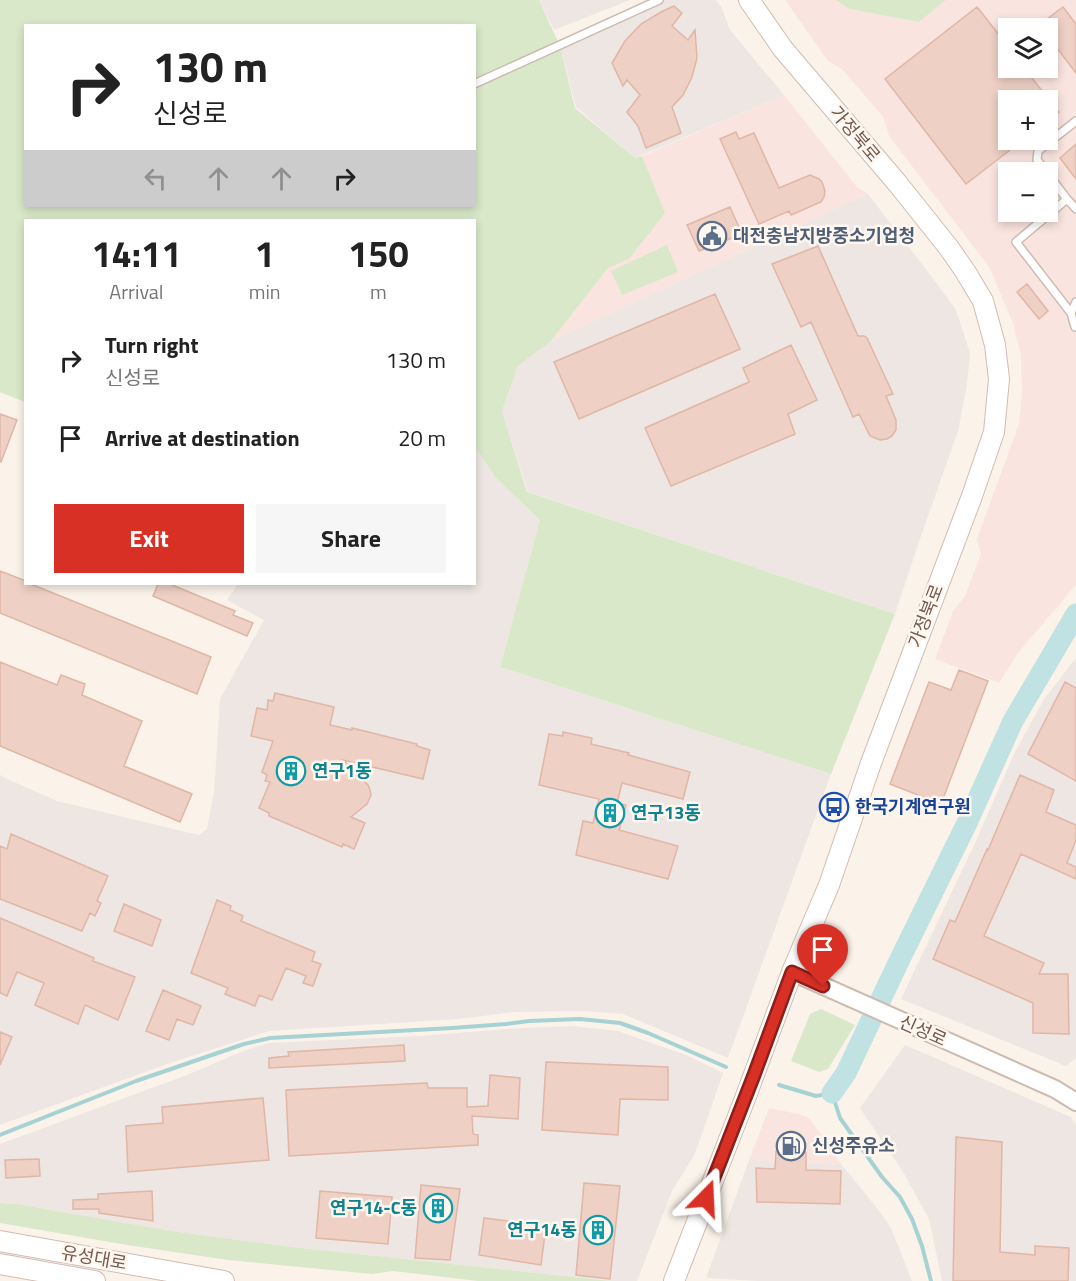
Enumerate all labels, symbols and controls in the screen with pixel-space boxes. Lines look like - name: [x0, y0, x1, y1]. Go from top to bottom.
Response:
- map controls: [998, 18, 1058, 222]
- button: layers: [998, 18, 1058, 78]
- text: 130 m: [153, 34, 268, 98]
- icon: right: [54, 48, 132, 126]
- button: +: [998, 90, 1058, 150]
- text: 신성로: [153, 92, 228, 133]
- street label: 가정북로: [824, 100, 887, 168]
- icon: left: [139, 162, 172, 195]
- icon: ahead: [202, 162, 235, 195]
- icon: ahead: [265, 162, 298, 195]
- icon: right: [328, 162, 361, 195]
- button: −: [998, 162, 1058, 222]
- public building icon: 대전충남지방중소기업청: [696, 220, 728, 252]
- place label: 대전충남지방중소기업청: [733, 222, 915, 249]
- text: 14:11: [91, 226, 181, 281]
- text: 1: [255, 226, 275, 281]
- text: 150: [348, 226, 409, 281]
- text: Arrival: [109, 276, 164, 307]
- text: min: [249, 276, 281, 307]
- text: m: [370, 276, 387, 307]
- text: Turn right: [105, 328, 199, 362]
- text: 130 m: [386, 343, 446, 377]
- icon: right: [54, 344, 87, 377]
- text: 신성로: [105, 362, 160, 393]
- text: Arrive at destination: [105, 421, 300, 455]
- text: 20 m: [398, 421, 446, 455]
- icon: arrive: [54, 422, 87, 455]
- button: Exit: [54, 504, 244, 573]
- button: Share: [256, 504, 446, 573]
- street label: 가정북로: [901, 580, 950, 652]
- building icon: 연구1동: [275, 755, 307, 787]
- place label: 연구1동: [312, 757, 372, 784]
- bus stop icon: 한국기계연구원: [818, 791, 850, 823]
- place label: 한국기계연구원: [855, 793, 971, 820]
- building icon: 연구13동: [594, 797, 626, 829]
- place label: 연구13동: [631, 799, 701, 826]
- pin: [797, 924, 848, 986]
- icon: arrive: [806, 933, 839, 966]
- street label: 신성로: [895, 1008, 951, 1053]
- fuel station icon: 신성주유소: [775, 1130, 807, 1162]
- place label: 신성주유소: [812, 1132, 895, 1159]
- position arrow: [674, 1166, 738, 1230]
- building icon: 연구14-C동: [422, 1192, 454, 1224]
- place label: 연구14-C동: [330, 1194, 417, 1221]
- building icon: 연구14동: [582, 1214, 614, 1246]
- place label: 연구14동: [507, 1216, 577, 1243]
- street label: 유성대로: [59, 1238, 129, 1277]

